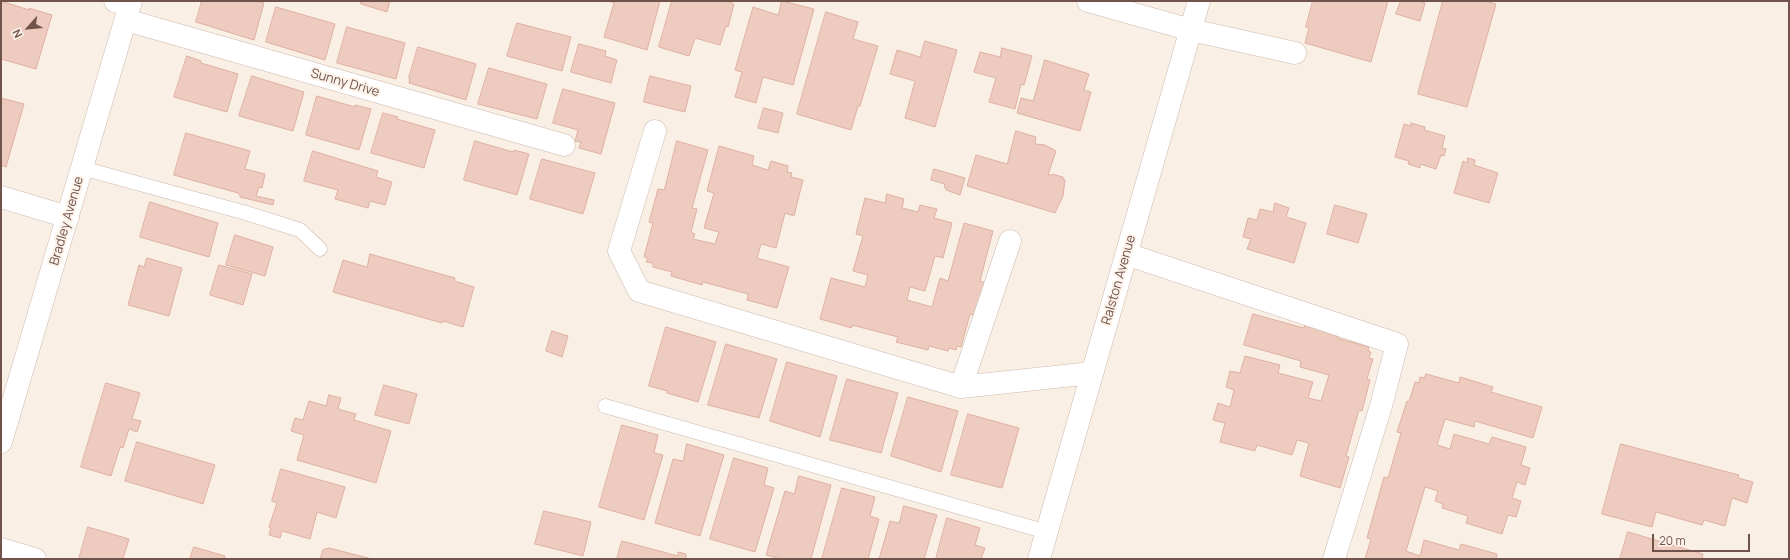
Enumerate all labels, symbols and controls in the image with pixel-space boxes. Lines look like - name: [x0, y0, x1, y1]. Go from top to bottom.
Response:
- north arrow: [8, 8, 48, 48]
- text: N: [8, 27, 25, 41]
- street label: Sunny Drive: [309, 66, 381, 100]
- street label: Bradley Avenue: [47, 175, 87, 267]
- street label: Ralston Avenue: [1099, 233, 1139, 327]
- scale bar: [1654, 526, 1752, 552]
- text: 20 m: [1659, 532, 1686, 549]

